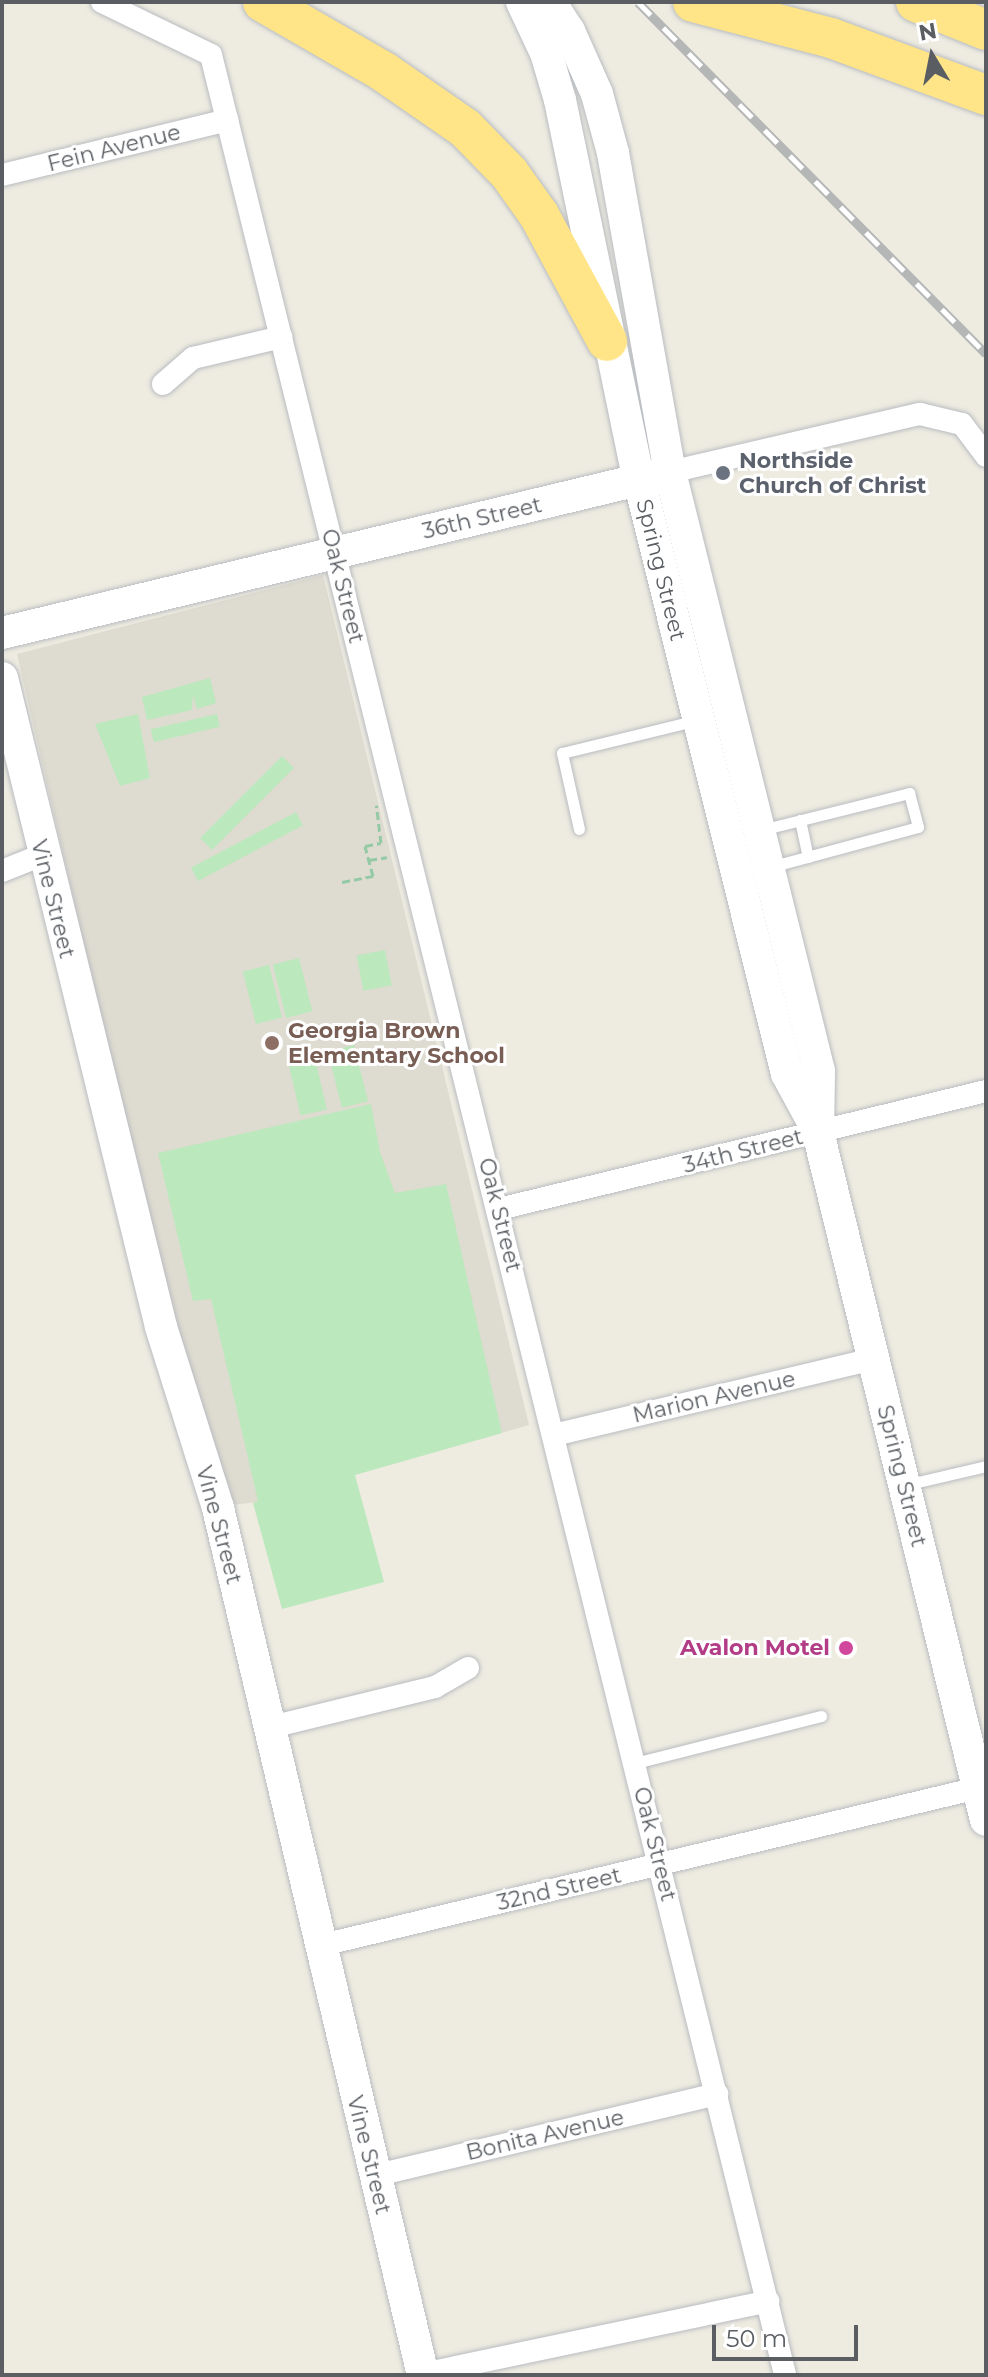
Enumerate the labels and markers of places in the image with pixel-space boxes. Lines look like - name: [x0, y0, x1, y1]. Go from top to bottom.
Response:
- place label: Northside Church of Christ: [739, 447, 926, 498]
- marker: Northside Church of Christ: [714, 464, 732, 482]
- place label: Georgia Brown Elementary School: [288, 1017, 505, 1068]
- marker: Georgia Brown Elementary School: [263, 1034, 281, 1052]
- place label: Avalon Motel: [680, 1635, 830, 1661]
- marker: Avalon Motel: [837, 1639, 855, 1657]

